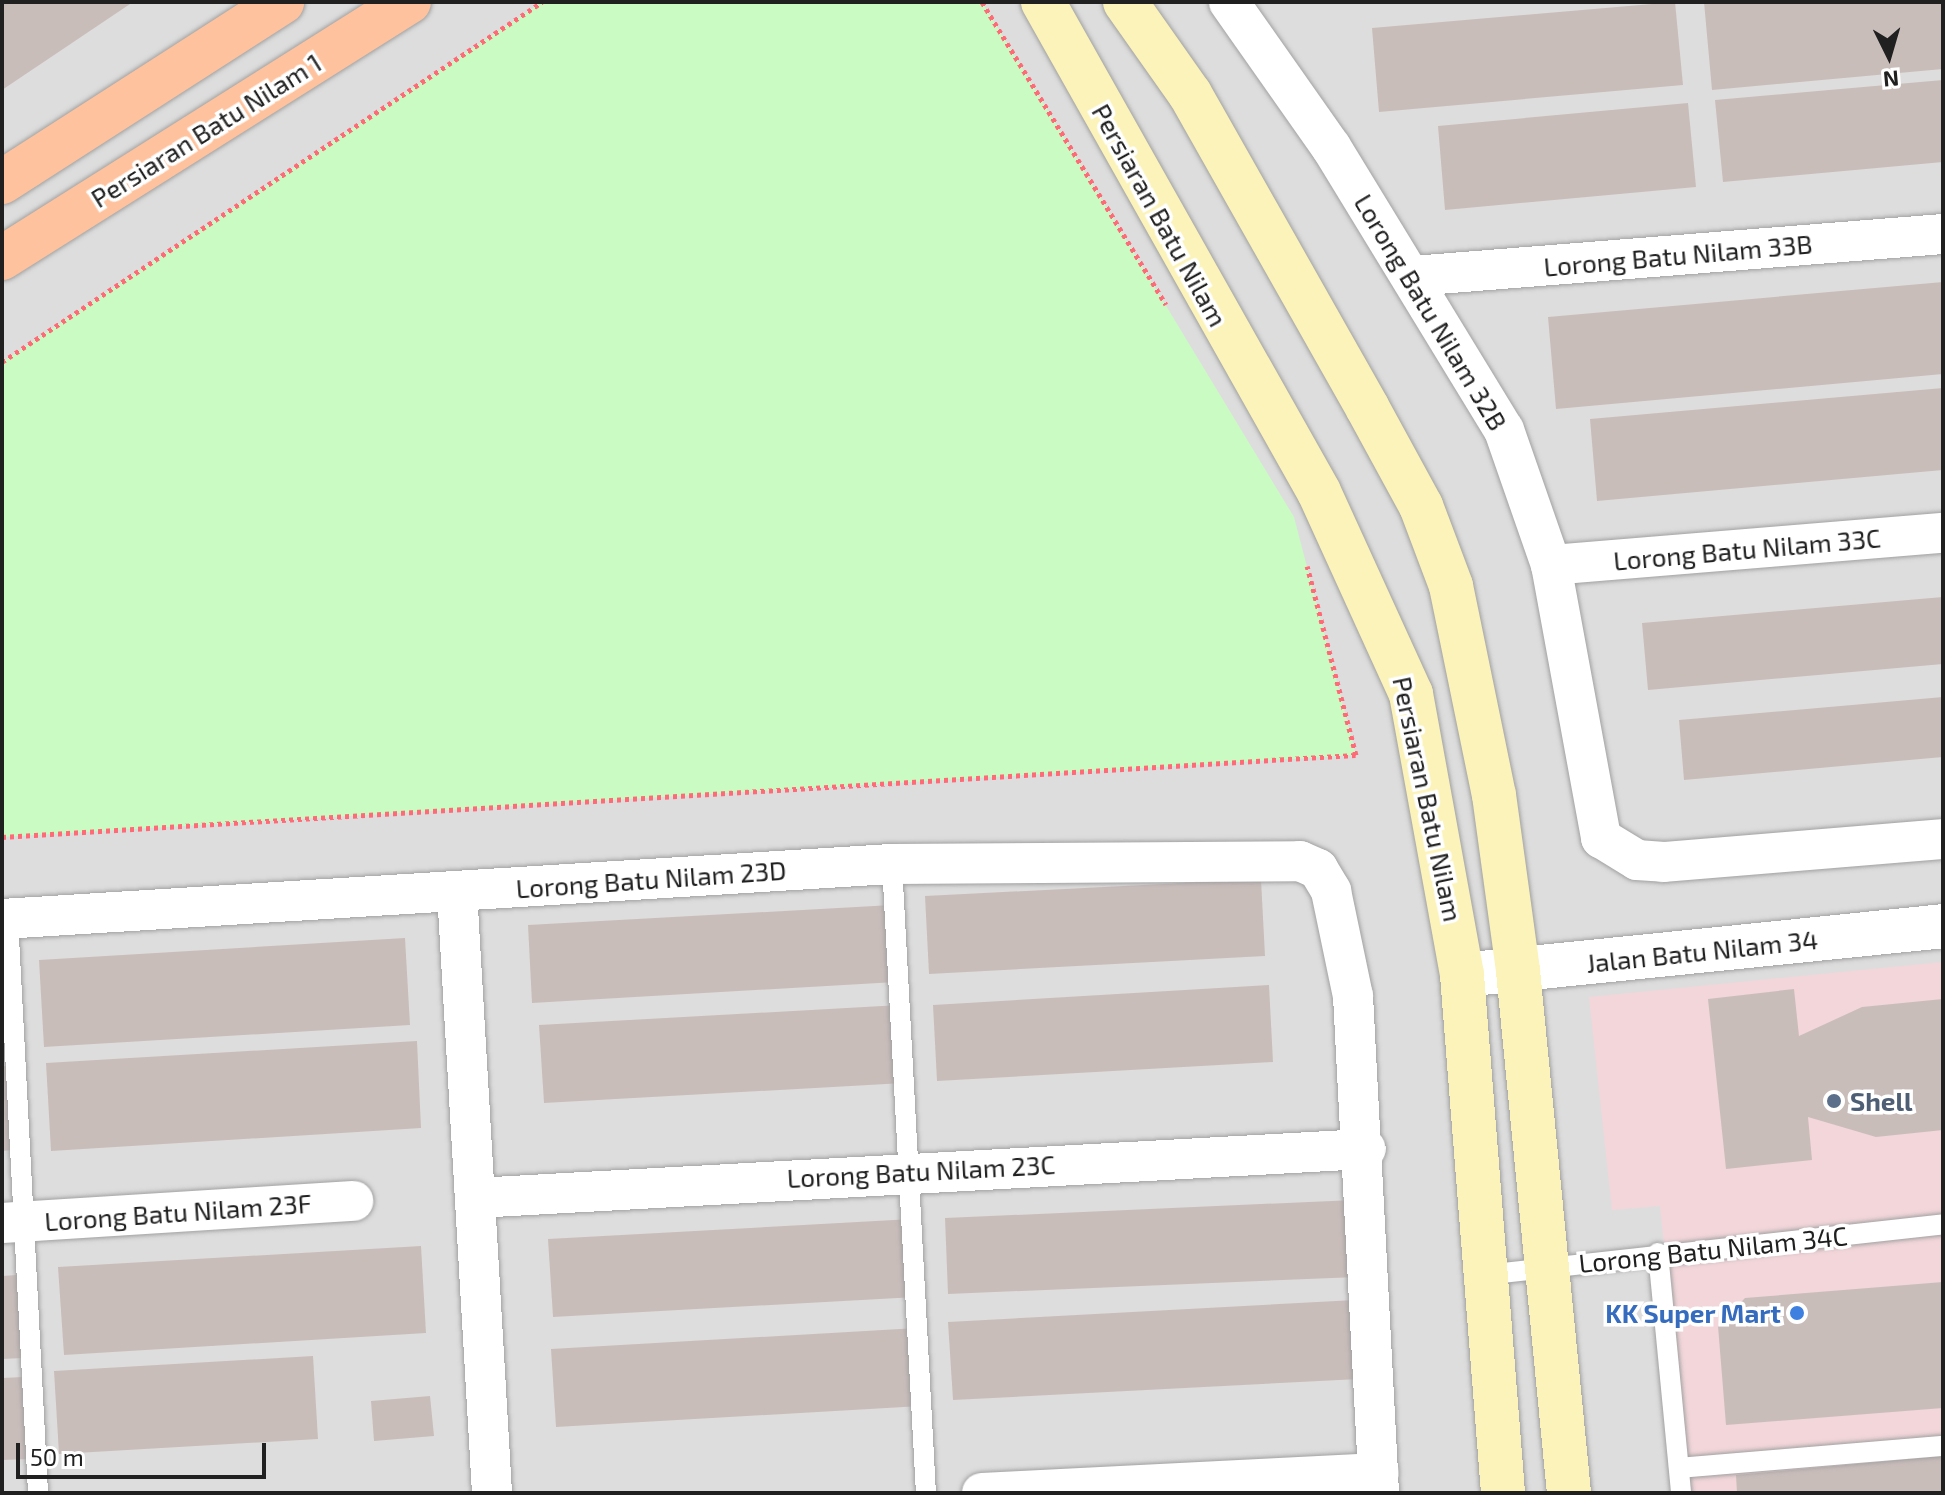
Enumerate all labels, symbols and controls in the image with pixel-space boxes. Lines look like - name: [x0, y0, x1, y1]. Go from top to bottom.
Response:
- north arrow: [1849, 16, 1929, 96]
- street label: Persiaran Batu Nilam 1: [85, 46, 327, 214]
- text: N: [1882, 66, 1900, 94]
- street label: Persiaran Batu Nilam: [1086, 98, 1234, 332]
- street label: Lorong Batu Nilam 32B: [1348, 188, 1514, 436]
- street label: Lorong Batu Nilam 33B: [1542, 228, 1814, 282]
- street label: Lorong Batu Nilam 33C: [1612, 522, 1882, 576]
- street label: Persiaran Batu Nilam: [1387, 674, 1469, 924]
- street label: Lorong Batu Nilam 23D: [515, 854, 787, 904]
- street label: Jalan Batu Nilam 34: [1585, 923, 1819, 979]
- place label: Shell: [1850, 1085, 1913, 1117]
- marker: Shell: [1825, 1092, 1843, 1110]
- street label: Lorong Batu Nilam 23C: [786, 1148, 1056, 1194]
- street label: Lorong Batu Nilam 23F: [43, 1187, 313, 1237]
- street label: Lorong Batu Nilam 34C: [1577, 1219, 1849, 1279]
- place label: KK Super Mart: [1604, 1297, 1781, 1329]
- marker: KK Super Mart: [1788, 1304, 1806, 1322]
- scale bar: [20, 1427, 270, 1477]
- text: 50 m: [30, 1442, 84, 1471]

